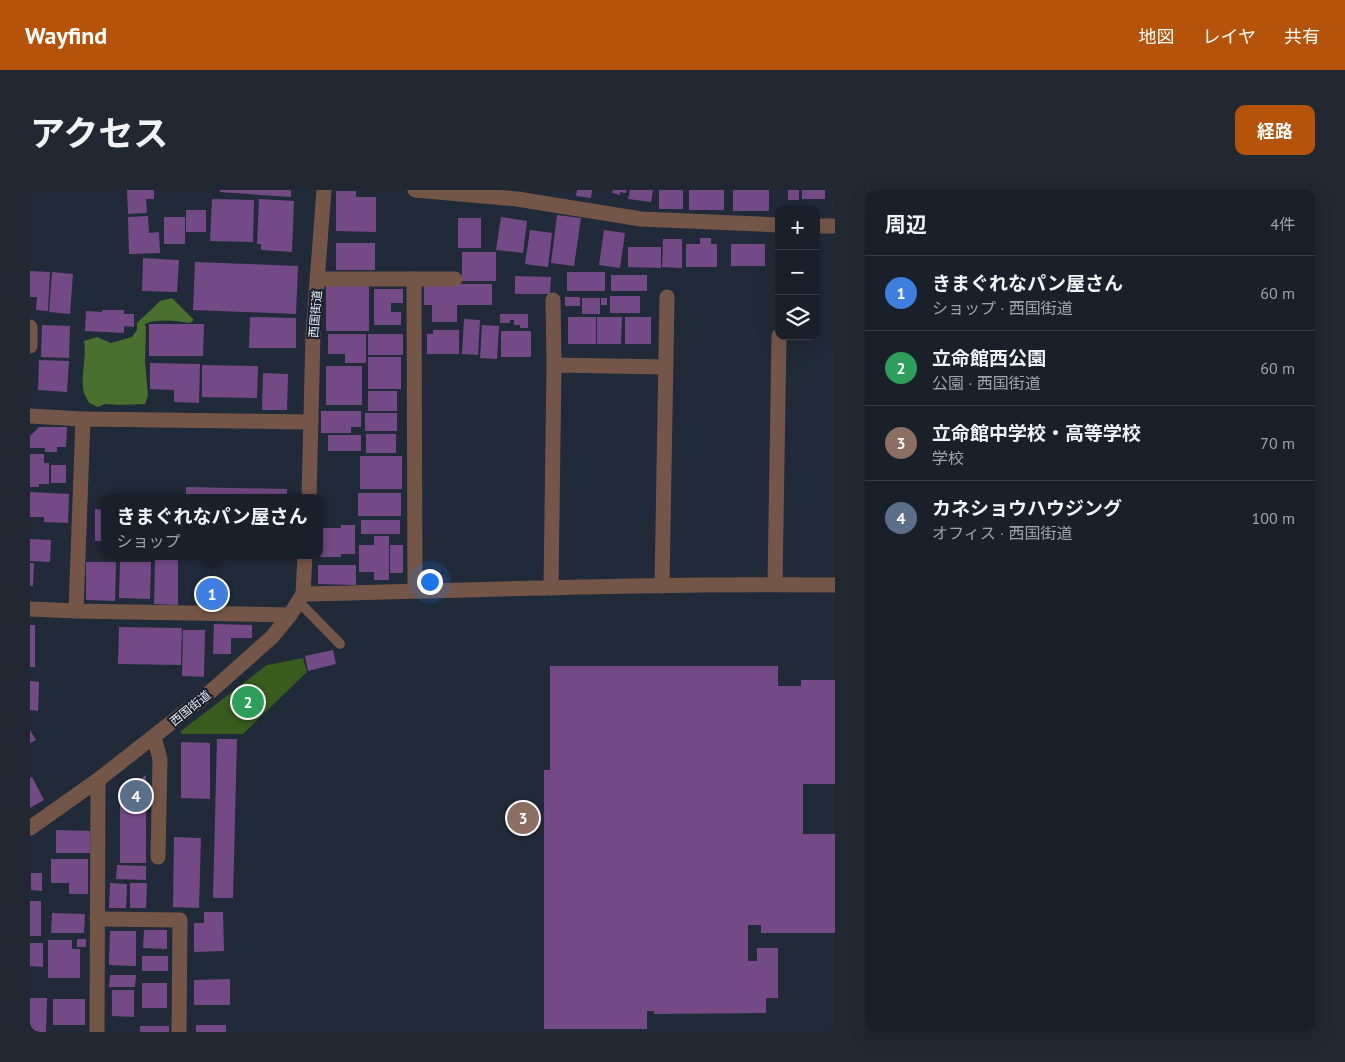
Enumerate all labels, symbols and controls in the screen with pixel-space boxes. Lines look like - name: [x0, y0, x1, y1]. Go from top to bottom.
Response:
- text: Wayfind: [25, 20, 107, 51]
- text: 地図: [1139, 25, 1175, 48]
- text: レイヤ: [1203, 25, 1256, 48]
- text: 共有: [1284, 25, 1320, 48]
- button: 経路: [1235, 105, 1315, 155]
- text: アクセス: [30, 110, 168, 156]
- map controls: [775, 205, 820, 340]
- button: +: [775, 205, 820, 250]
- text: 周辺: [885, 211, 927, 238]
- text: 4件: [1270, 214, 1295, 234]
- button: −: [775, 250, 820, 295]
- text: きまぐれなパン屋さん: [932, 271, 1123, 295]
- text: 1: [896, 283, 906, 303]
- text: 60 m: [1260, 283, 1295, 303]
- street label: 西国街道: [305, 289, 325, 339]
- button: layers: [775, 295, 820, 340]
- text: ショップ · 西国街道: [932, 298, 1073, 318]
- text: 立命館西公園: [932, 346, 1046, 370]
- text: 2: [896, 358, 906, 378]
- text: 60 m: [1260, 358, 1295, 378]
- text: 公園 · 西国街道: [932, 373, 1041, 393]
- text: 立命館中学校・高等学校: [932, 421, 1141, 445]
- text: 3: [896, 433, 906, 453]
- text: 70 m: [1260, 433, 1295, 453]
- text: 学校: [932, 448, 964, 468]
- popup: [101, 494, 323, 559]
- text: カネショウハウジング: [932, 496, 1122, 520]
- text: きまぐれなパン屋さん: [117, 504, 307, 528]
- text: 4: [896, 508, 906, 528]
- text: 100 m: [1252, 508, 1295, 528]
- text: オフィス · 西国街道: [932, 523, 1073, 543]
- text: ショップ: [117, 531, 181, 551]
- your location: [417, 569, 443, 595]
- pin: 1: [196, 575, 228, 613]
- pin: 2: [232, 683, 264, 721]
- street label: 西国街道: [167, 687, 213, 729]
- pin: 4: [120, 777, 152, 815]
- pin: 3: [507, 799, 539, 837]

